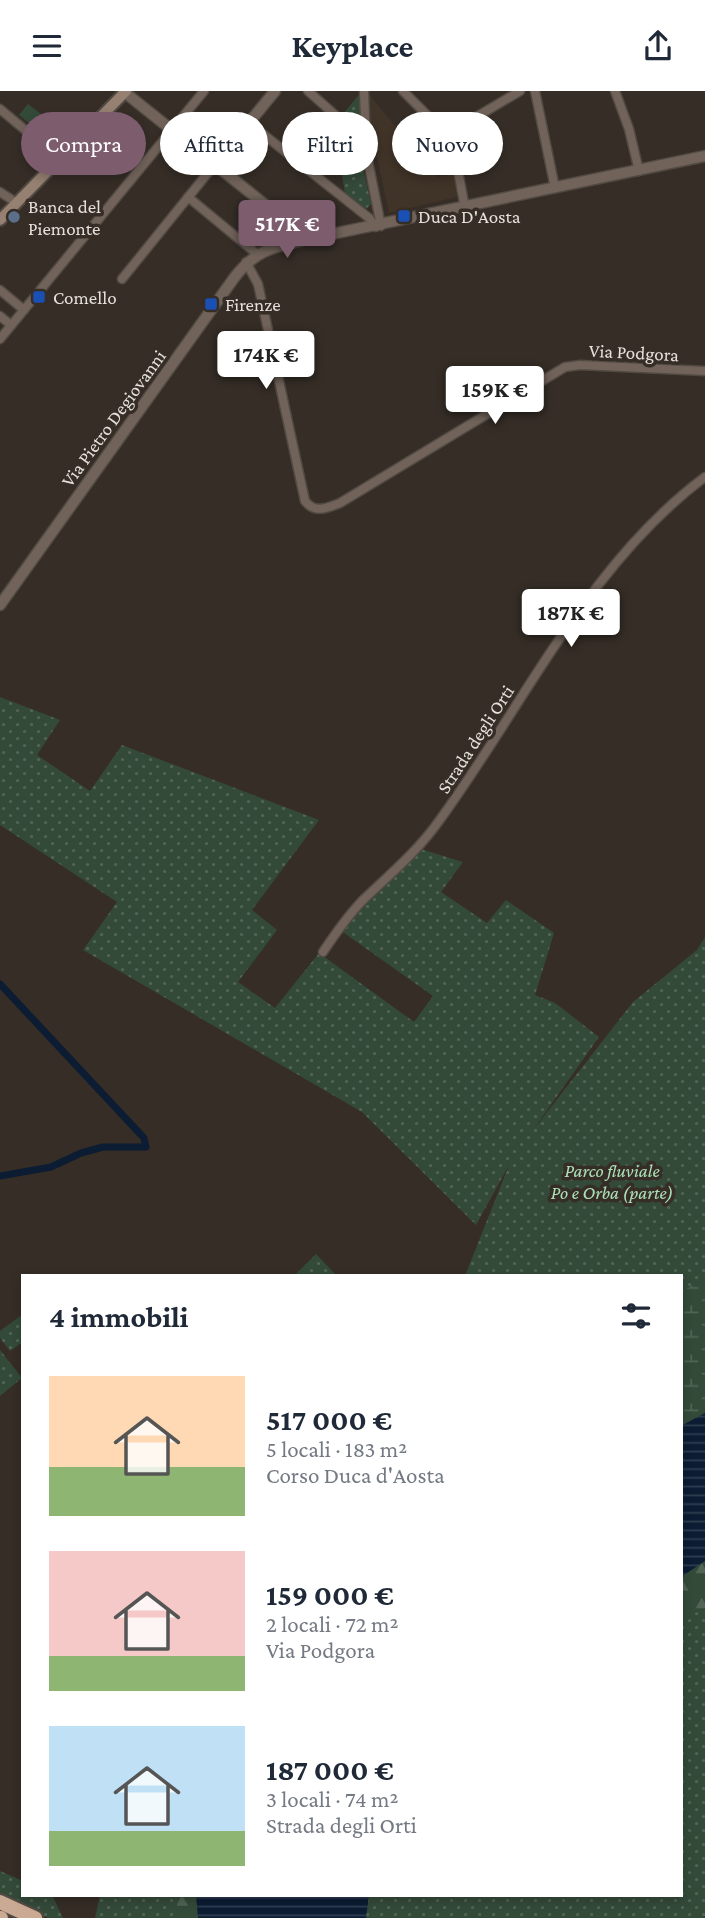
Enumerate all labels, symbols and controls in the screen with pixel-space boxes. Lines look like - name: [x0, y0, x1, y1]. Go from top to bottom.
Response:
- icon: menu: [28, 27, 66, 65]
- icon: share: [639, 27, 677, 65]
- text: Keyplace: [292, 28, 413, 64]
- chip: Compra: [21, 112, 146, 175]
- chip: Affitta: [160, 112, 268, 175]
- chip: Filtri: [282, 112, 378, 175]
- chip: Nuovo: [392, 112, 503, 175]
- place label: Banca del Piemonte: [28, 196, 101, 239]
- pin: 517K €: [230, 201, 344, 260]
- place label: Duca D'Aosta: [418, 206, 521, 227]
- marker: Duca D'Aosta: [396, 208, 412, 224]
- marker: Banca del Piemonte: [6, 209, 22, 225]
- text: 517K €: [254, 210, 320, 236]
- place label: Comello: [53, 287, 117, 308]
- marker: Comello: [31, 289, 47, 305]
- place label: Firenze: [225, 294, 281, 315]
- marker: Firenze: [203, 296, 219, 312]
- pin: 174K €: [209, 331, 323, 391]
- street label: Via Podgora: [588, 340, 680, 365]
- text: 174K €: [233, 341, 299, 367]
- street label: Via Pietro Degiovanni: [57, 346, 170, 491]
- pin: 159K €: [438, 367, 552, 426]
- text: 159K €: [462, 376, 528, 402]
- pin: 187K €: [514, 589, 628, 649]
- text: 187K €: [538, 599, 604, 625]
- street label: Strada degli Orti: [433, 681, 518, 797]
- park label: Parco fluviale Po e Orba (parte): [551, 1160, 673, 1204]
- icon: filters: [617, 1297, 655, 1335]
- text: 4 immobili: [49, 1300, 189, 1333]
- text: 517 000 €: [266, 1403, 392, 1436]
- icon: home: [105, 1404, 189, 1488]
- text: 5 locali · 183 m²: [266, 1436, 407, 1462]
- text: Corso Duca d'Aosta: [266, 1462, 445, 1488]
- text: 159 000 €: [266, 1578, 394, 1611]
- icon: home: [105, 1579, 189, 1663]
- text: 2 locali · 72 m²: [266, 1611, 398, 1637]
- text: Via Podgora: [266, 1637, 375, 1663]
- text: 187 000 €: [266, 1753, 394, 1786]
- icon: home: [105, 1754, 189, 1838]
- text: 3 locali · 74 m²: [266, 1786, 398, 1812]
- text: Strada degli Orti: [266, 1812, 417, 1838]

